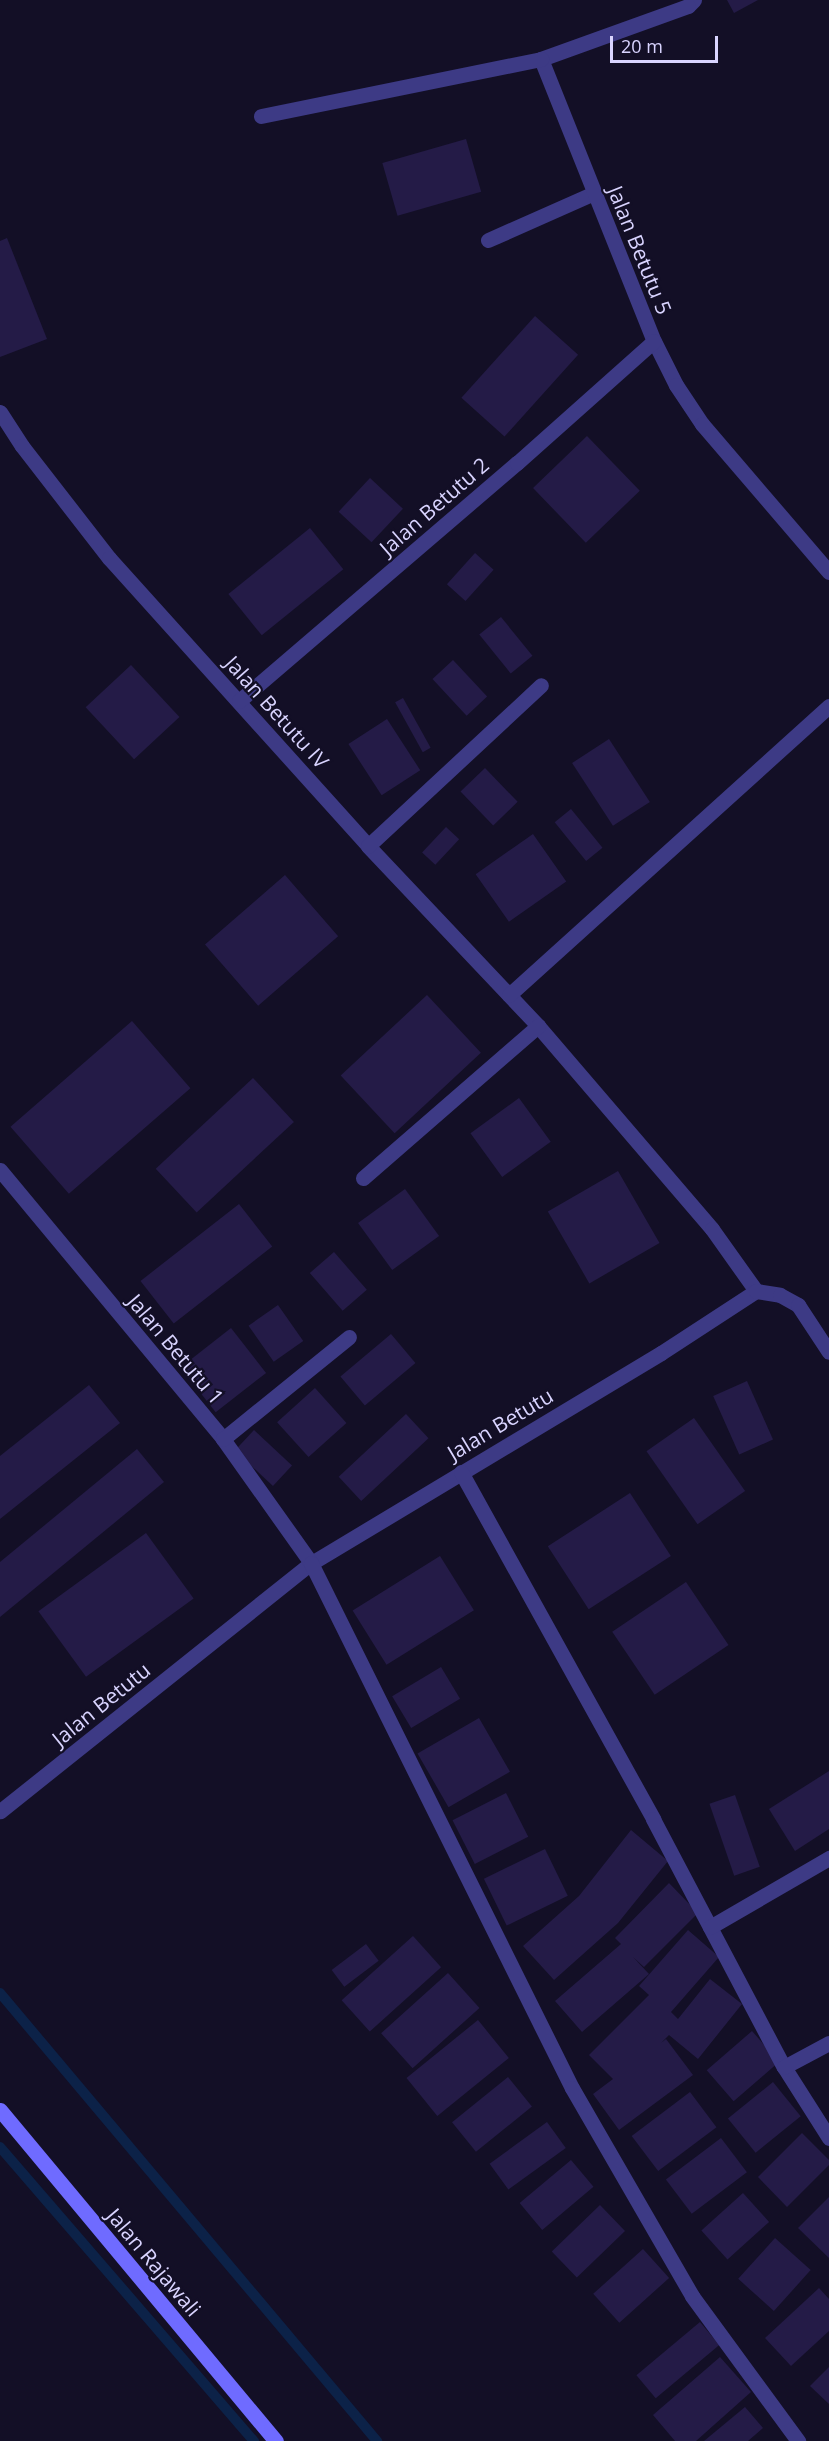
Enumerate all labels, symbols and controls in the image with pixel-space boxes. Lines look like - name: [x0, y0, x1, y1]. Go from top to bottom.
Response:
- scale bar: [613, 24, 721, 62]
- text: 20 m: [621, 34, 663, 58]
- street label: Jalan Betutu 5: [603, 182, 677, 318]
- street label: Jalan Betutu 2: [374, 452, 494, 560]
- street label: Jalan Betutu IV: [220, 651, 334, 773]
- street label: Jalan Betutu 1: [123, 1289, 229, 1409]
- street label: Jalan Betutu: [443, 1383, 557, 1465]
- street label: Jalan Betutu: [47, 1657, 155, 1751]
- street label: Jalan Rajawali: [102, 2203, 206, 2321]

